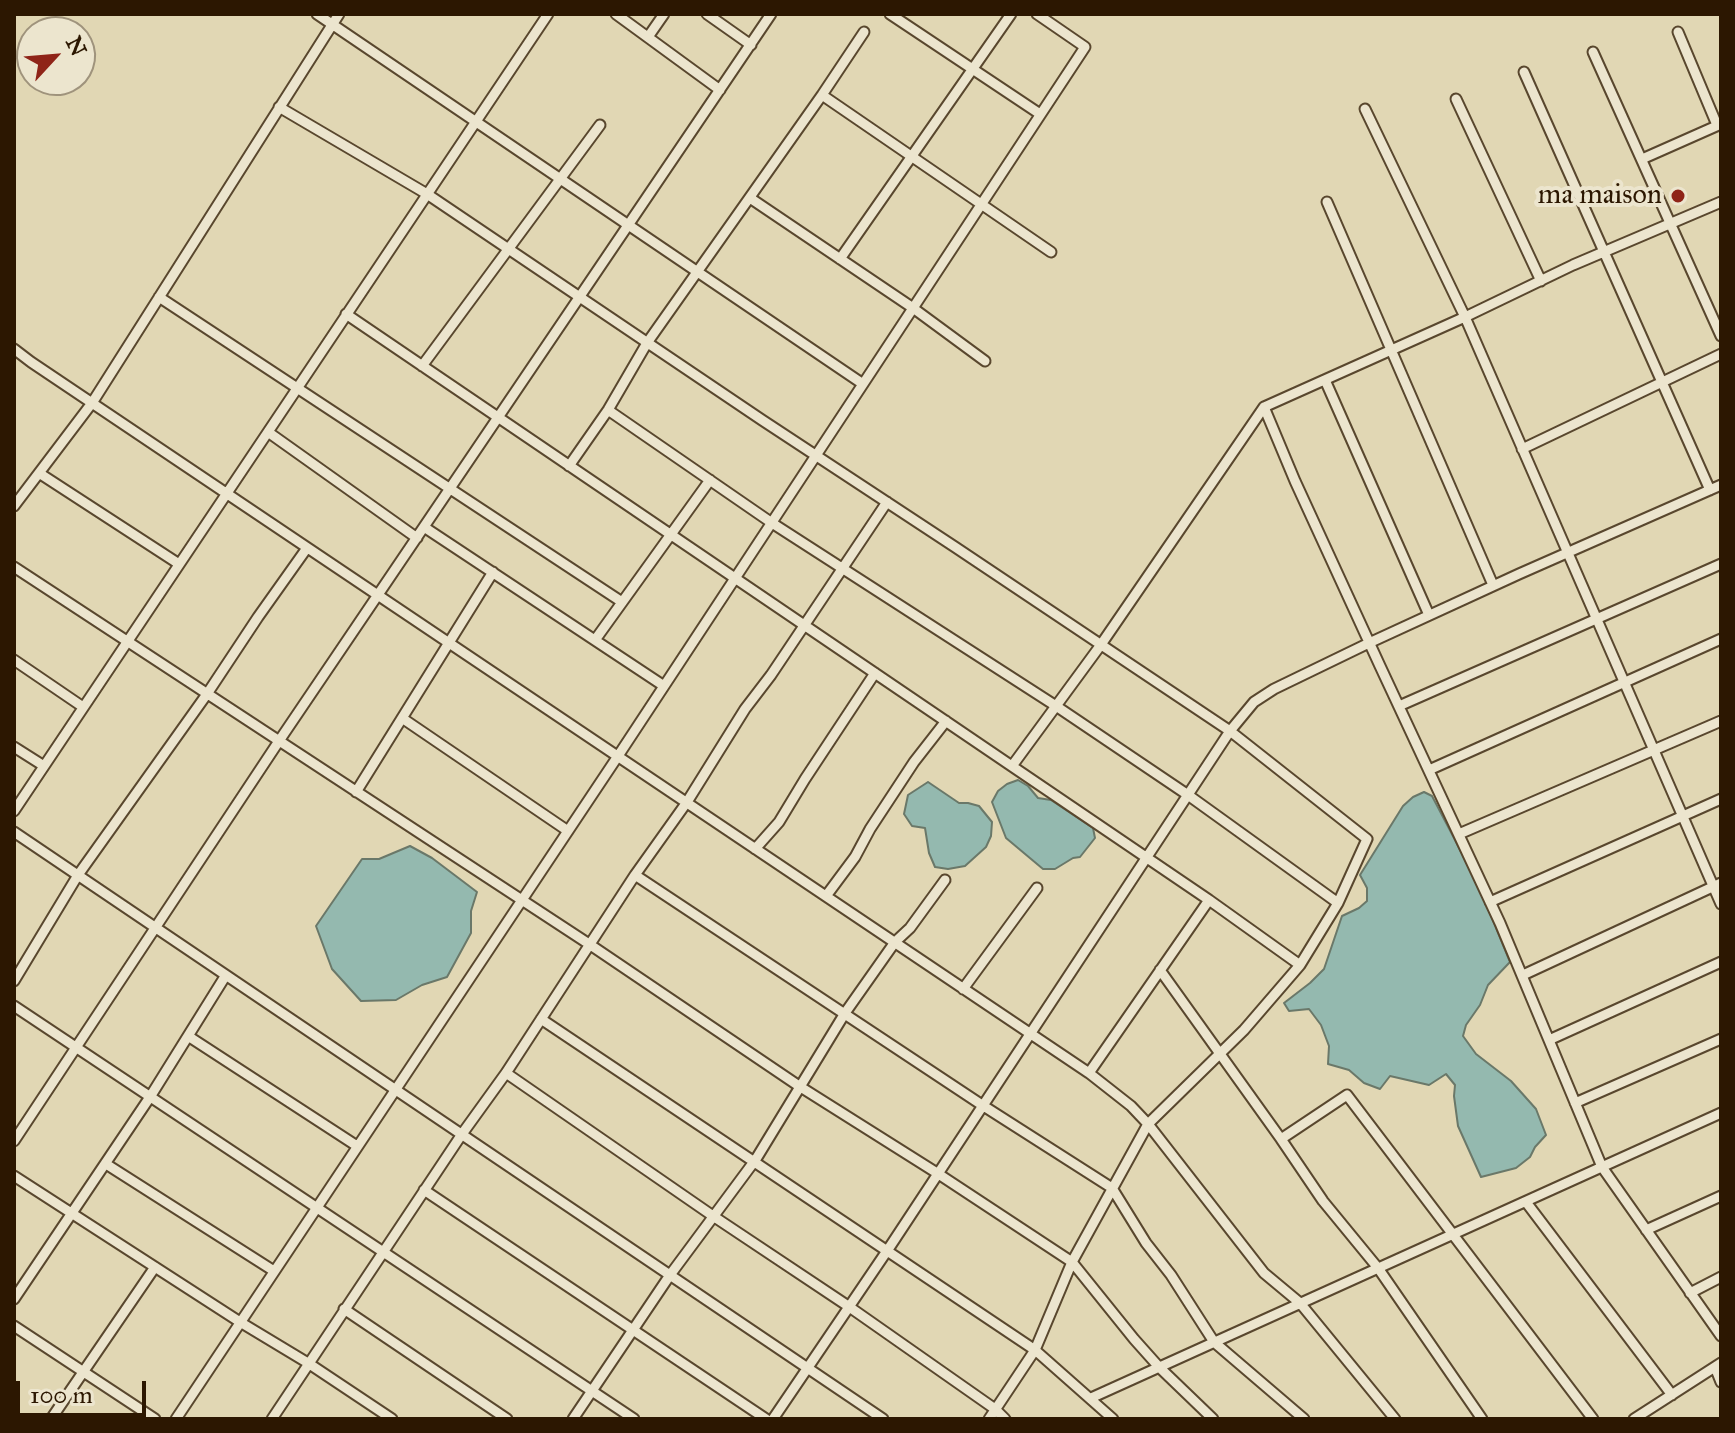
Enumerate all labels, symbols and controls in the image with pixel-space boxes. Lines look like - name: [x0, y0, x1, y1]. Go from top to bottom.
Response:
- north arrow: [16, 16, 96, 96]
- text: N: [60, 32, 92, 60]
- place label: ma maison: [1538, 179, 1662, 213]
- marker: ma maison: [1669, 187, 1687, 205]
- scale bar: [20, 1365, 150, 1415]
- text: 100 m: [30, 1380, 93, 1410]

